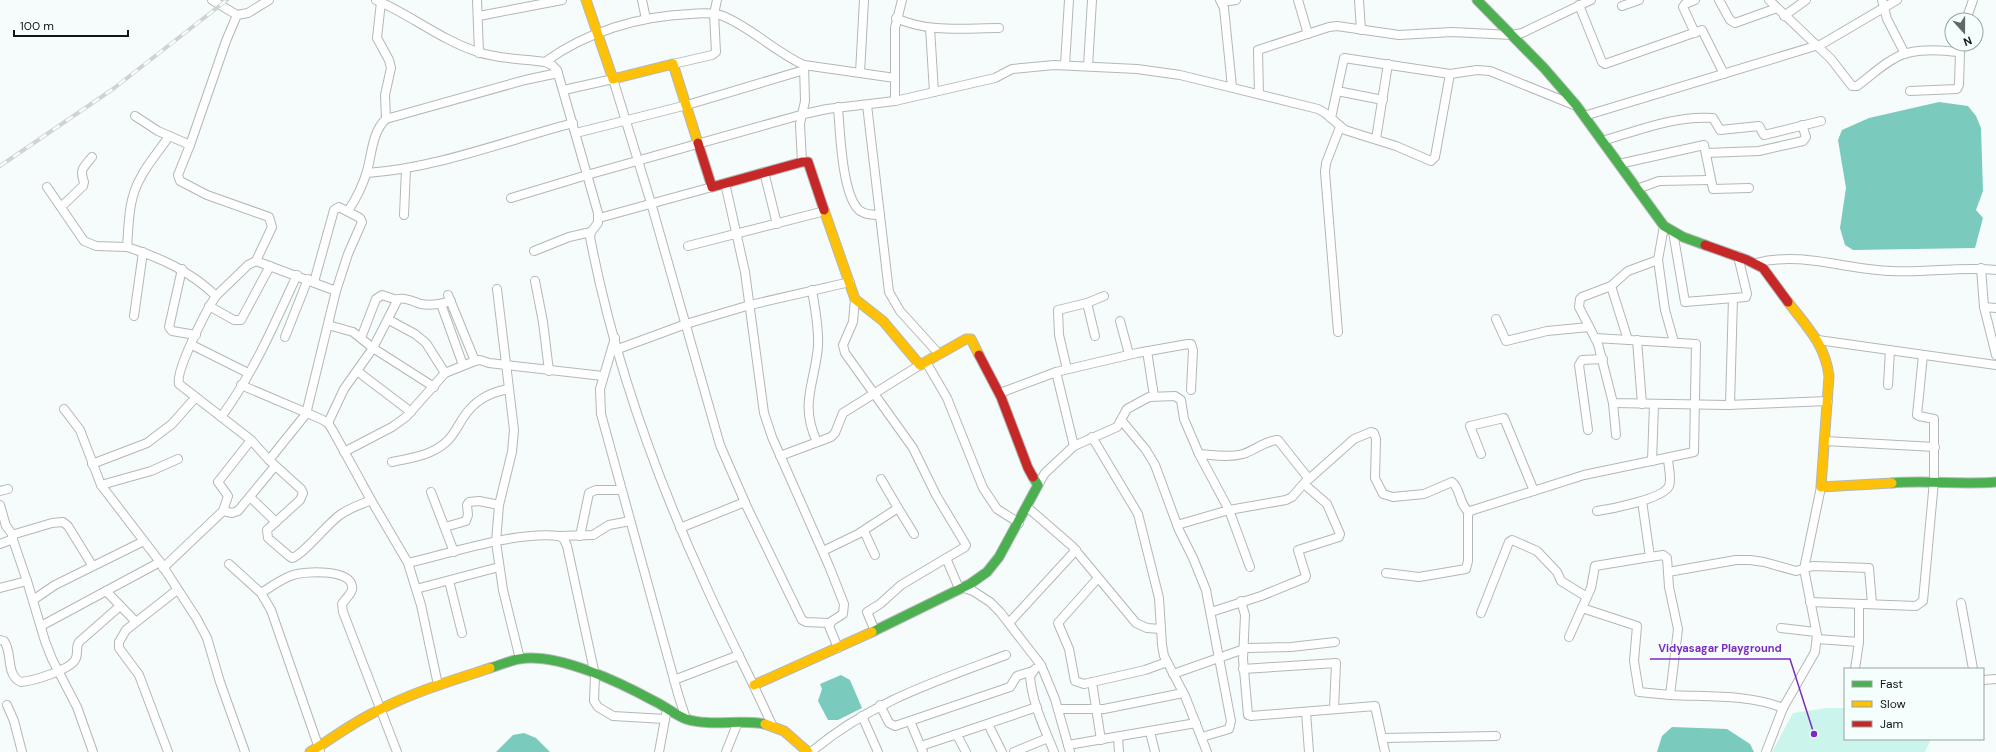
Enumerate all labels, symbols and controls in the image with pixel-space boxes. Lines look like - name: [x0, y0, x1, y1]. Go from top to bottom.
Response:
- scale bar: [14, 12, 128, 38]
- north arrow: [1944, 12, 1984, 52]
- text: 100 m: [20, 18, 54, 34]
- text: N: [1961, 33, 1974, 49]
- callout: Vidyasagar Playground: [1650, 636, 1790, 659]
- text: Vidyasagar Playground: [1658, 641, 1782, 655]
- legend: [1844, 668, 1984, 740]
- text: Fast: [1880, 676, 1903, 692]
- text: Slow: [1880, 696, 1906, 712]
- text: Jam: [1880, 716, 1903, 732]

